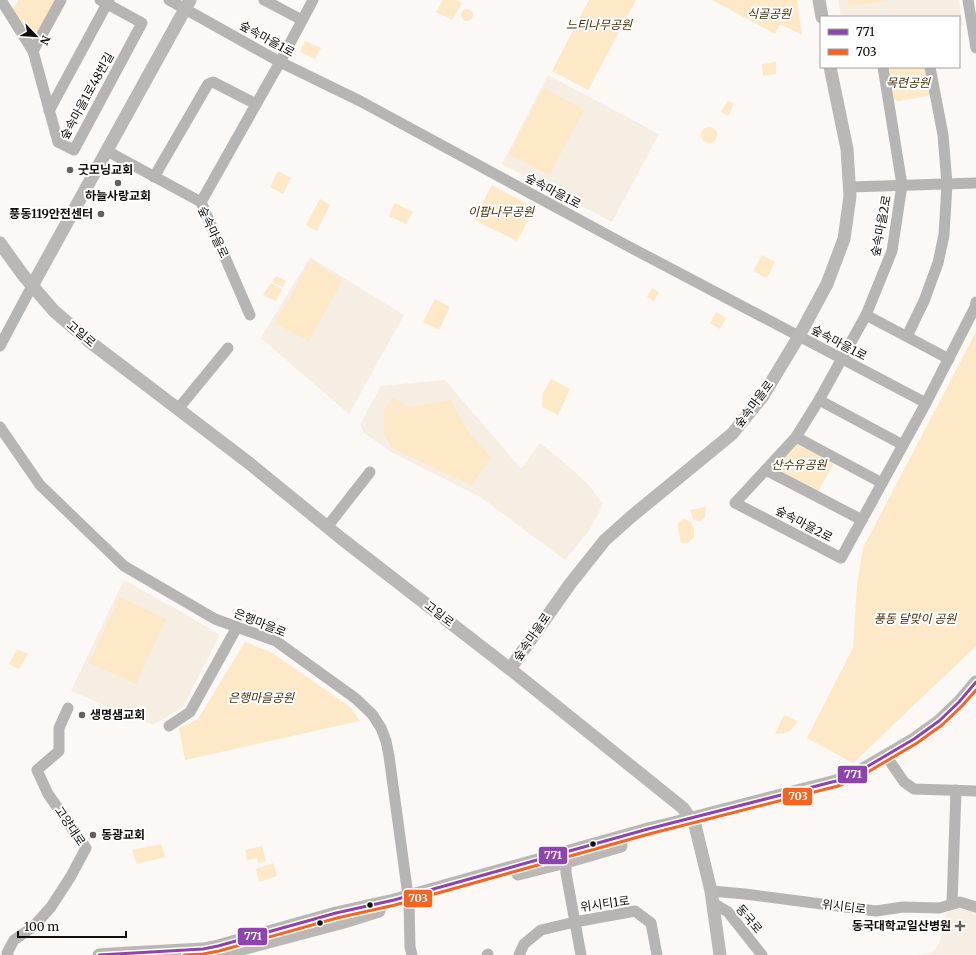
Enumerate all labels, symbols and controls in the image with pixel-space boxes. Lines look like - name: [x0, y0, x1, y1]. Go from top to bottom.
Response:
- park label: 식골공원: [747, 6, 792, 21]
- north arrow: [16, 16, 56, 56]
- legend: [820, 16, 960, 68]
- street label: 숲속마을1로: [237, 17, 297, 60]
- park label: 느티나무공원: [566, 17, 633, 32]
- text: 771: [856, 24, 875, 39]
- text: N: [37, 33, 53, 47]
- text: 703: [856, 44, 877, 59]
- street label: 숲속마을1로48번길: [56, 50, 117, 142]
- park label: 목련공원: [886, 75, 931, 90]
- place label: 굿모닝교회: [78, 162, 133, 177]
- marker: 굿모닝교회: [65, 165, 75, 175]
- street label: 숲속마을1로: [523, 170, 584, 211]
- marker: 하늘사랑교회: [113, 178, 123, 188]
- place label: 하늘사랑교회: [85, 188, 151, 203]
- street label: 숲속마을2로: [867, 194, 894, 258]
- street label: 숲속마을로: [195, 204, 232, 260]
- park label: 이팝나무공원: [468, 204, 535, 219]
- place label: 풍동119안전센터: [9, 206, 93, 221]
- marker: 풍동119안전센터: [96, 209, 106, 219]
- street label: 고일로: [64, 317, 99, 350]
- street label: 숲속마을1로: [809, 322, 870, 363]
- street label: 숲속마을로: [731, 377, 776, 430]
- park label: 산수유공원: [771, 457, 828, 472]
- street label: 숲속마을2로: [773, 502, 835, 545]
- street label: 고일로: [422, 597, 457, 630]
- street label: 은행마을로: [232, 605, 289, 640]
- street label: 숲속마을로: [510, 610, 554, 664]
- park label: 풍동 달맞이 공원: [874, 611, 957, 626]
- park label: 은행마을공원: [228, 690, 295, 705]
- place label: 생명샘교회: [90, 707, 145, 722]
- marker: 생명샘교회: [77, 710, 87, 720]
- line badge: 771: [837, 765, 868, 784]
- text: 771: [844, 767, 862, 781]
- line badge: 703: [782, 787, 813, 806]
- text: 703: [788, 789, 808, 803]
- street label: 고양대로: [52, 803, 89, 848]
- place label: 동광교회: [101, 827, 145, 842]
- marker: 동광교회: [88, 830, 98, 840]
- unlabelled marker: [588, 839, 598, 849]
- line badge: 771: [538, 846, 568, 865]
- text: 771: [544, 848, 562, 862]
- line badge: 703: [403, 889, 433, 908]
- text: 703: [408, 891, 428, 905]
- street label: 위시티1로: [579, 893, 631, 914]
- street label: 위시티로: [821, 896, 867, 917]
- unlabelled marker: [365, 900, 375, 910]
- street label: 동국로: [733, 901, 766, 936]
- scale bar: [18, 913, 126, 939]
- unlabelled marker: [315, 918, 325, 928]
- place label: 동국대학교일산병원: [852, 918, 951, 933]
- text: 100 m: [24, 919, 59, 934]
- marker: 동국대학교일산병원: [954, 920, 966, 932]
- line badge: 771: [237, 927, 268, 946]
- text: 771: [244, 929, 262, 943]

